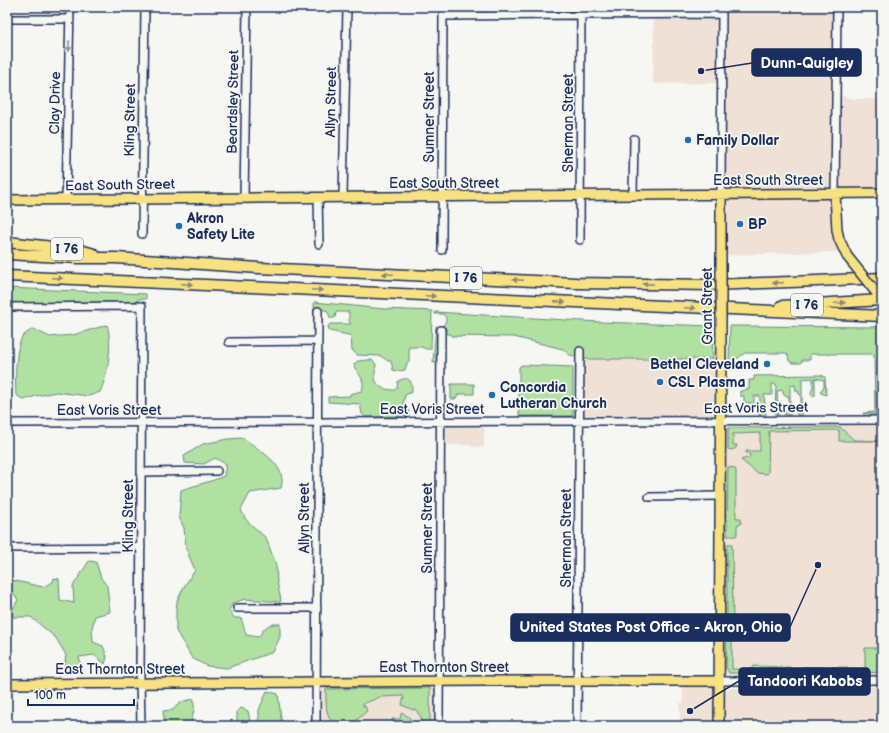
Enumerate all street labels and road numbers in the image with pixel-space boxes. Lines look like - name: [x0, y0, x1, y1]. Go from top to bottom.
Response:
- street label: Beardsley Street: [224, 49, 242, 154]
- street label: Allyn Street: [322, 66, 340, 138]
- street label: Clay Drive: [46, 71, 64, 135]
- street label: Sumner Street: [421, 71, 438, 163]
- street label: Sherman Street: [560, 73, 577, 172]
- street label: Kling Street: [121, 82, 139, 157]
- street label: East South Street: [713, 172, 824, 189]
- street label: East South Street: [389, 175, 500, 192]
- street label: East South Street: [65, 176, 176, 194]
- road number: I 76: [51, 238, 83, 260]
- road number: I 76: [450, 267, 482, 289]
- street label: Grant Street: [699, 267, 716, 345]
- road number: I 76: [791, 294, 823, 316]
- street label: East Voris Street: [704, 399, 809, 417]
- street label: East Voris Street: [380, 401, 485, 418]
- street label: East Voris Street: [57, 402, 162, 419]
- street label: Kling Street: [120, 479, 137, 553]
- street label: Allyn Street: [296, 482, 313, 553]
- street label: Sumner Street: [419, 482, 436, 574]
- street label: Sherman Street: [558, 488, 575, 587]
- street label: East Thornton Street: [379, 659, 510, 676]
- street label: East Thornton Street: [55, 661, 186, 678]

